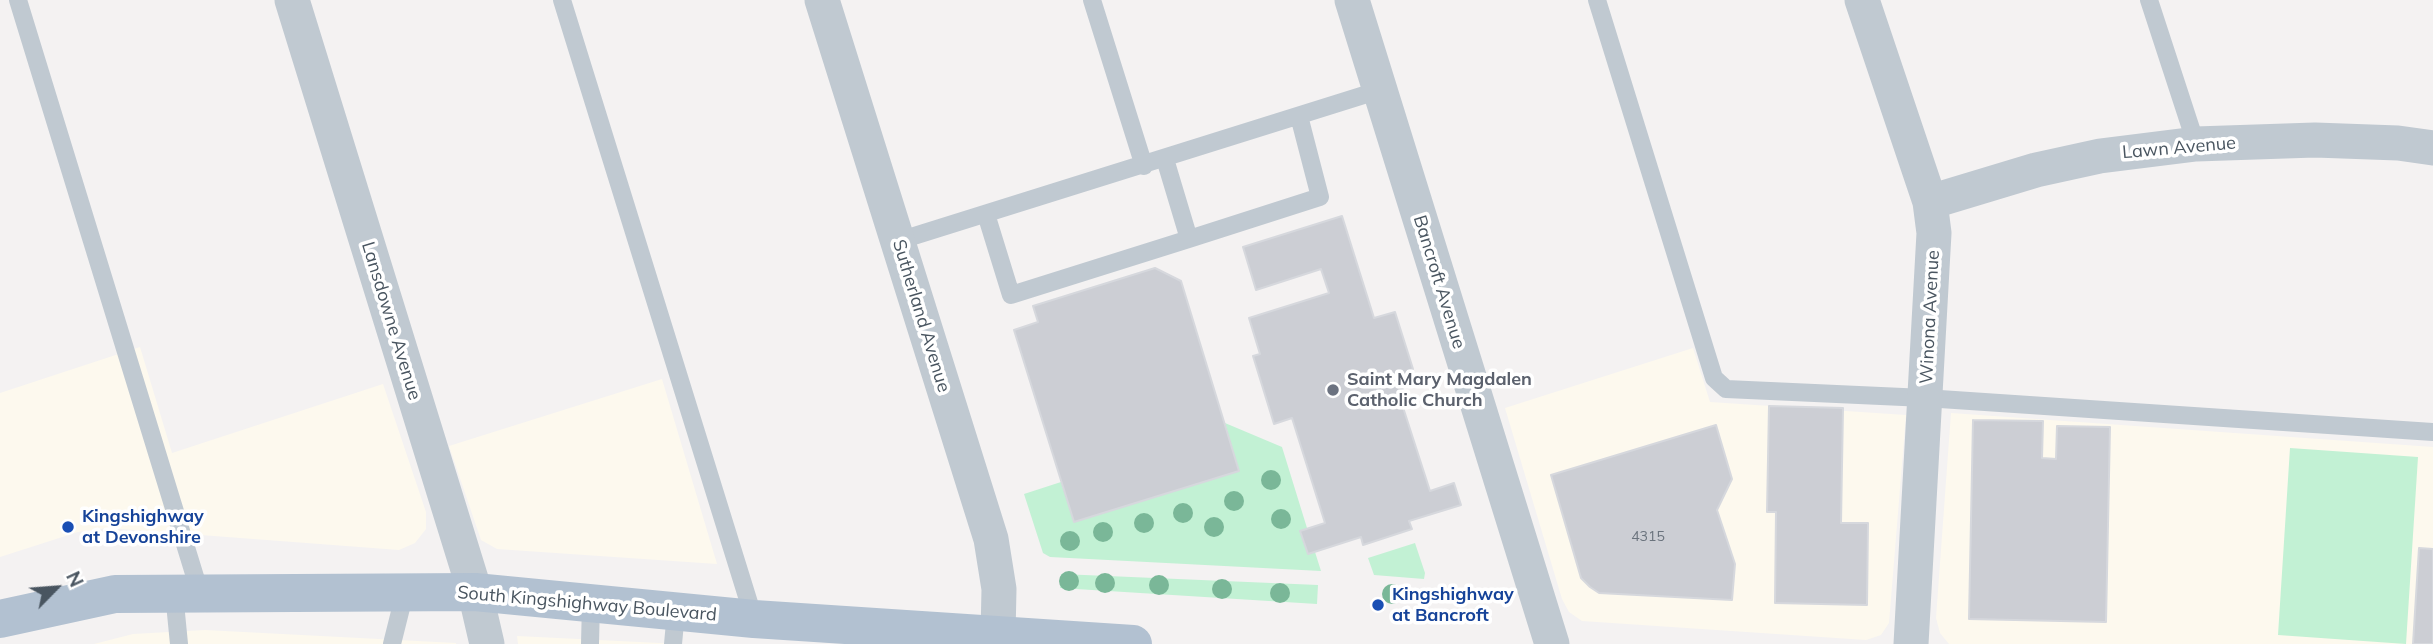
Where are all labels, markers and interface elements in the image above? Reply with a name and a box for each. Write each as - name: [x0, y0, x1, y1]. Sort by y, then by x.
- street label: Lawn Avenue: [2121, 132, 2237, 164]
- street label: Bancroft Avenue: [1408, 213, 1470, 351]
- street label: Sutherland Avenue: [887, 237, 955, 395]
- street label: Lansdowne Avenue: [357, 239, 425, 403]
- street label: Winona Avenue: [1916, 250, 1944, 384]
- place label: Saint Mary Magdalen Catholic Church: [1347, 369, 1532, 412]
- marker: Saint Mary Magdalen Catholic Church: [1325, 382, 1341, 398]
- place label: Kingshighway at Devonshire: [82, 506, 204, 548]
- marker: Kingshighway at Devonshire: [60, 519, 76, 535]
- house number: 4315: [1631, 529, 1665, 545]
- north arrow: [21, 553, 91, 623]
- text: N: [61, 568, 89, 591]
- street label: South Kingshighway Boulevard: [456, 582, 718, 626]
- place label: Kingshighway at Bancroft: [1392, 584, 1514, 626]
- marker: Kingshighway at Bancroft: [1370, 597, 1386, 613]

